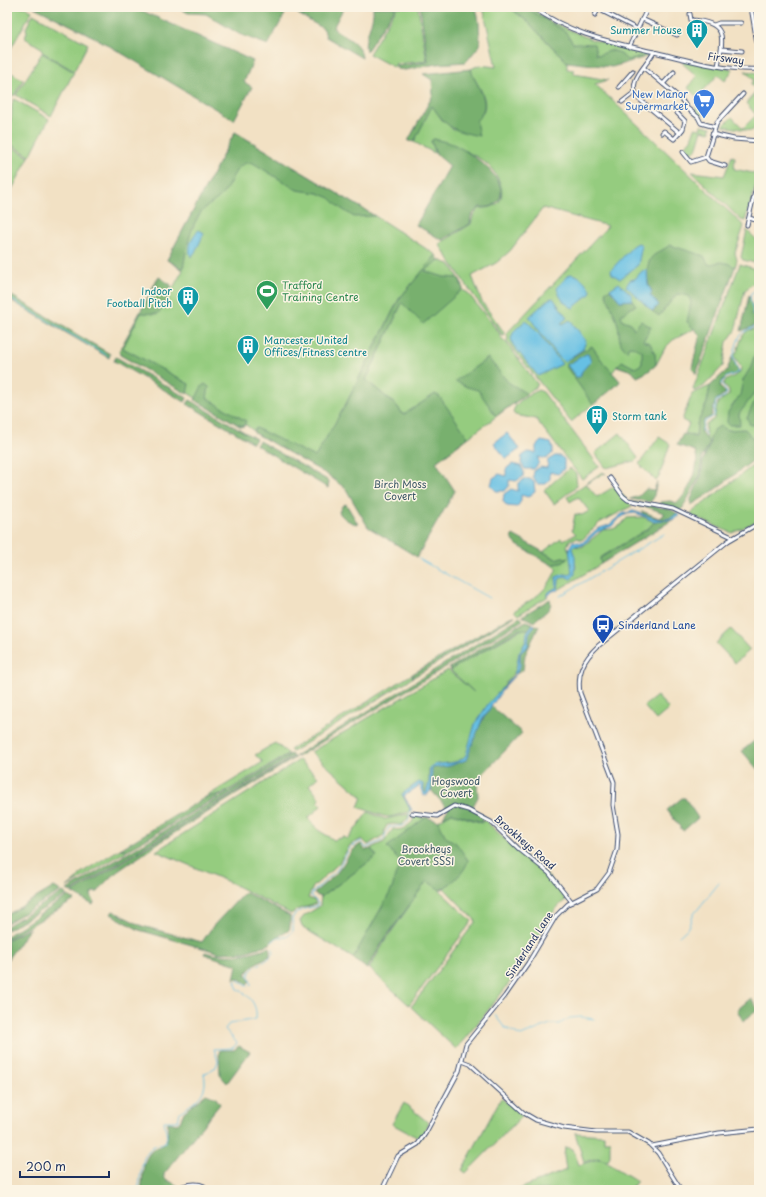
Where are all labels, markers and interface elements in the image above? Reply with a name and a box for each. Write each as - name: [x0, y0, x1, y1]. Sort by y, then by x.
- building icon: Summer House: [684, 17, 710, 50]
- place label: Summer House: [610, 22, 683, 37]
- street label: Firsway: [707, 48, 745, 68]
- place label: New Manor Supermarket: [625, 86, 688, 113]
- supermarket icon: New Manor Supermarket: [691, 87, 717, 120]
- place label: Trafford Training Centre: [282, 277, 359, 304]
- sports icon: Trafford Training Centre: [254, 278, 280, 311]
- place label: Indoor Football Pitch: [107, 283, 172, 310]
- building icon: Indoor Football Pitch: [175, 284, 201, 317]
- place label: Mancester United Offices/Fitness centre: [264, 332, 367, 359]
- building icon: Mancester United Offices/Fitness centre: [235, 333, 261, 366]
- building icon: Storm tank: [584, 403, 610, 436]
- place label: Storm tank: [612, 408, 667, 423]
- park label: Birch Moss Covert: [373, 476, 427, 503]
- bus stop icon: Sinderland Lane: [590, 612, 616, 645]
- place label: Sinderland Lane: [618, 617, 696, 632]
- park label: Hogswood Covert: [432, 773, 480, 800]
- street label: Brookheys Road: [491, 811, 560, 873]
- park label: Brookheys Covert SSSI: [398, 841, 454, 868]
- street label: Sinderland Lane: [501, 908, 556, 982]
- scale bar: [20, 1153, 109, 1179]
- text: 200 m: [26, 1157, 66, 1175]

